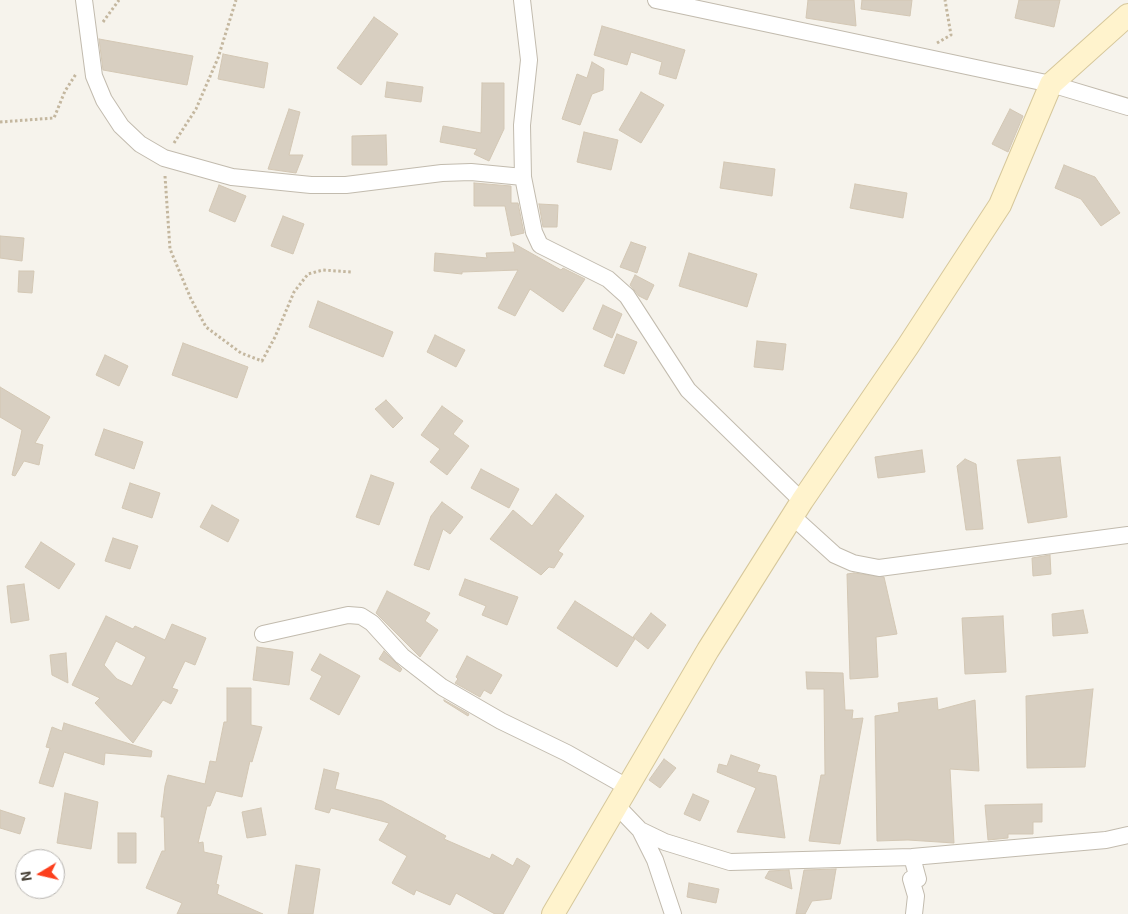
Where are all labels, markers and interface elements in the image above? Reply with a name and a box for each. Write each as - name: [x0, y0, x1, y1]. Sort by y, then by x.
- north arrow: [15, 849, 65, 899]
- text: N: [16, 870, 35, 883]

